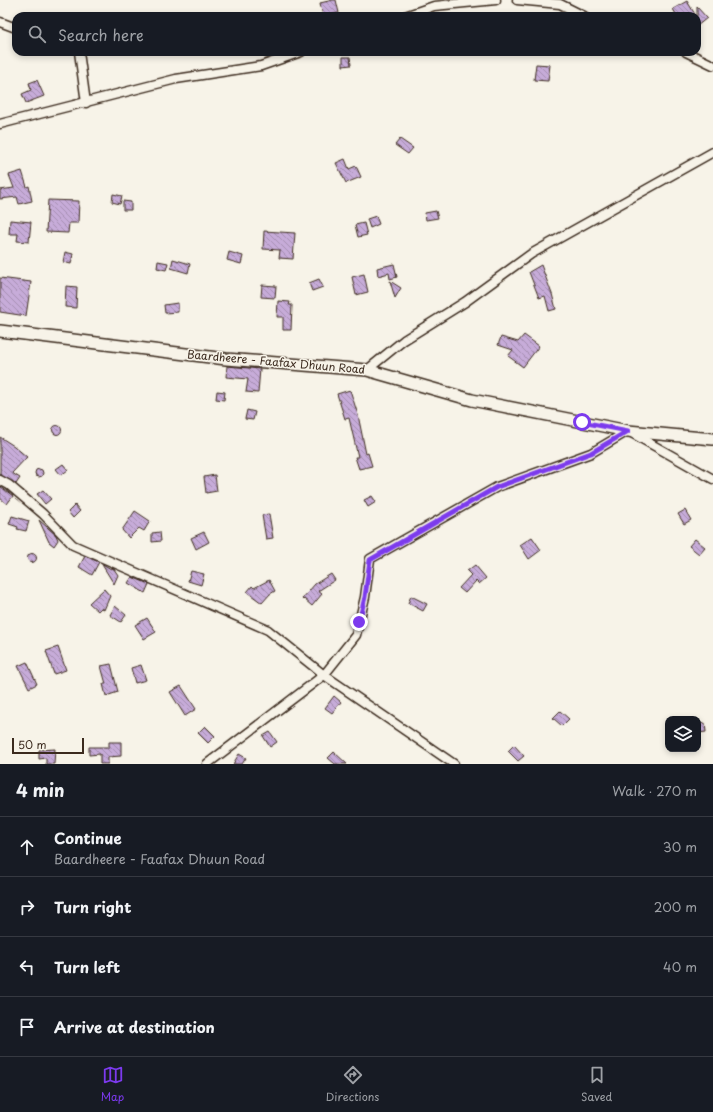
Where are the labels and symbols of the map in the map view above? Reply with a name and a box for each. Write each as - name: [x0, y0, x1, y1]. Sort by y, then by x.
- street label: Baardheere - Faafax Dhuun Road: [186, 345, 366, 378]
- route start: [573, 413, 591, 431]
- route end: [350, 613, 368, 631]
- scale bar: [12, 736, 84, 755]

